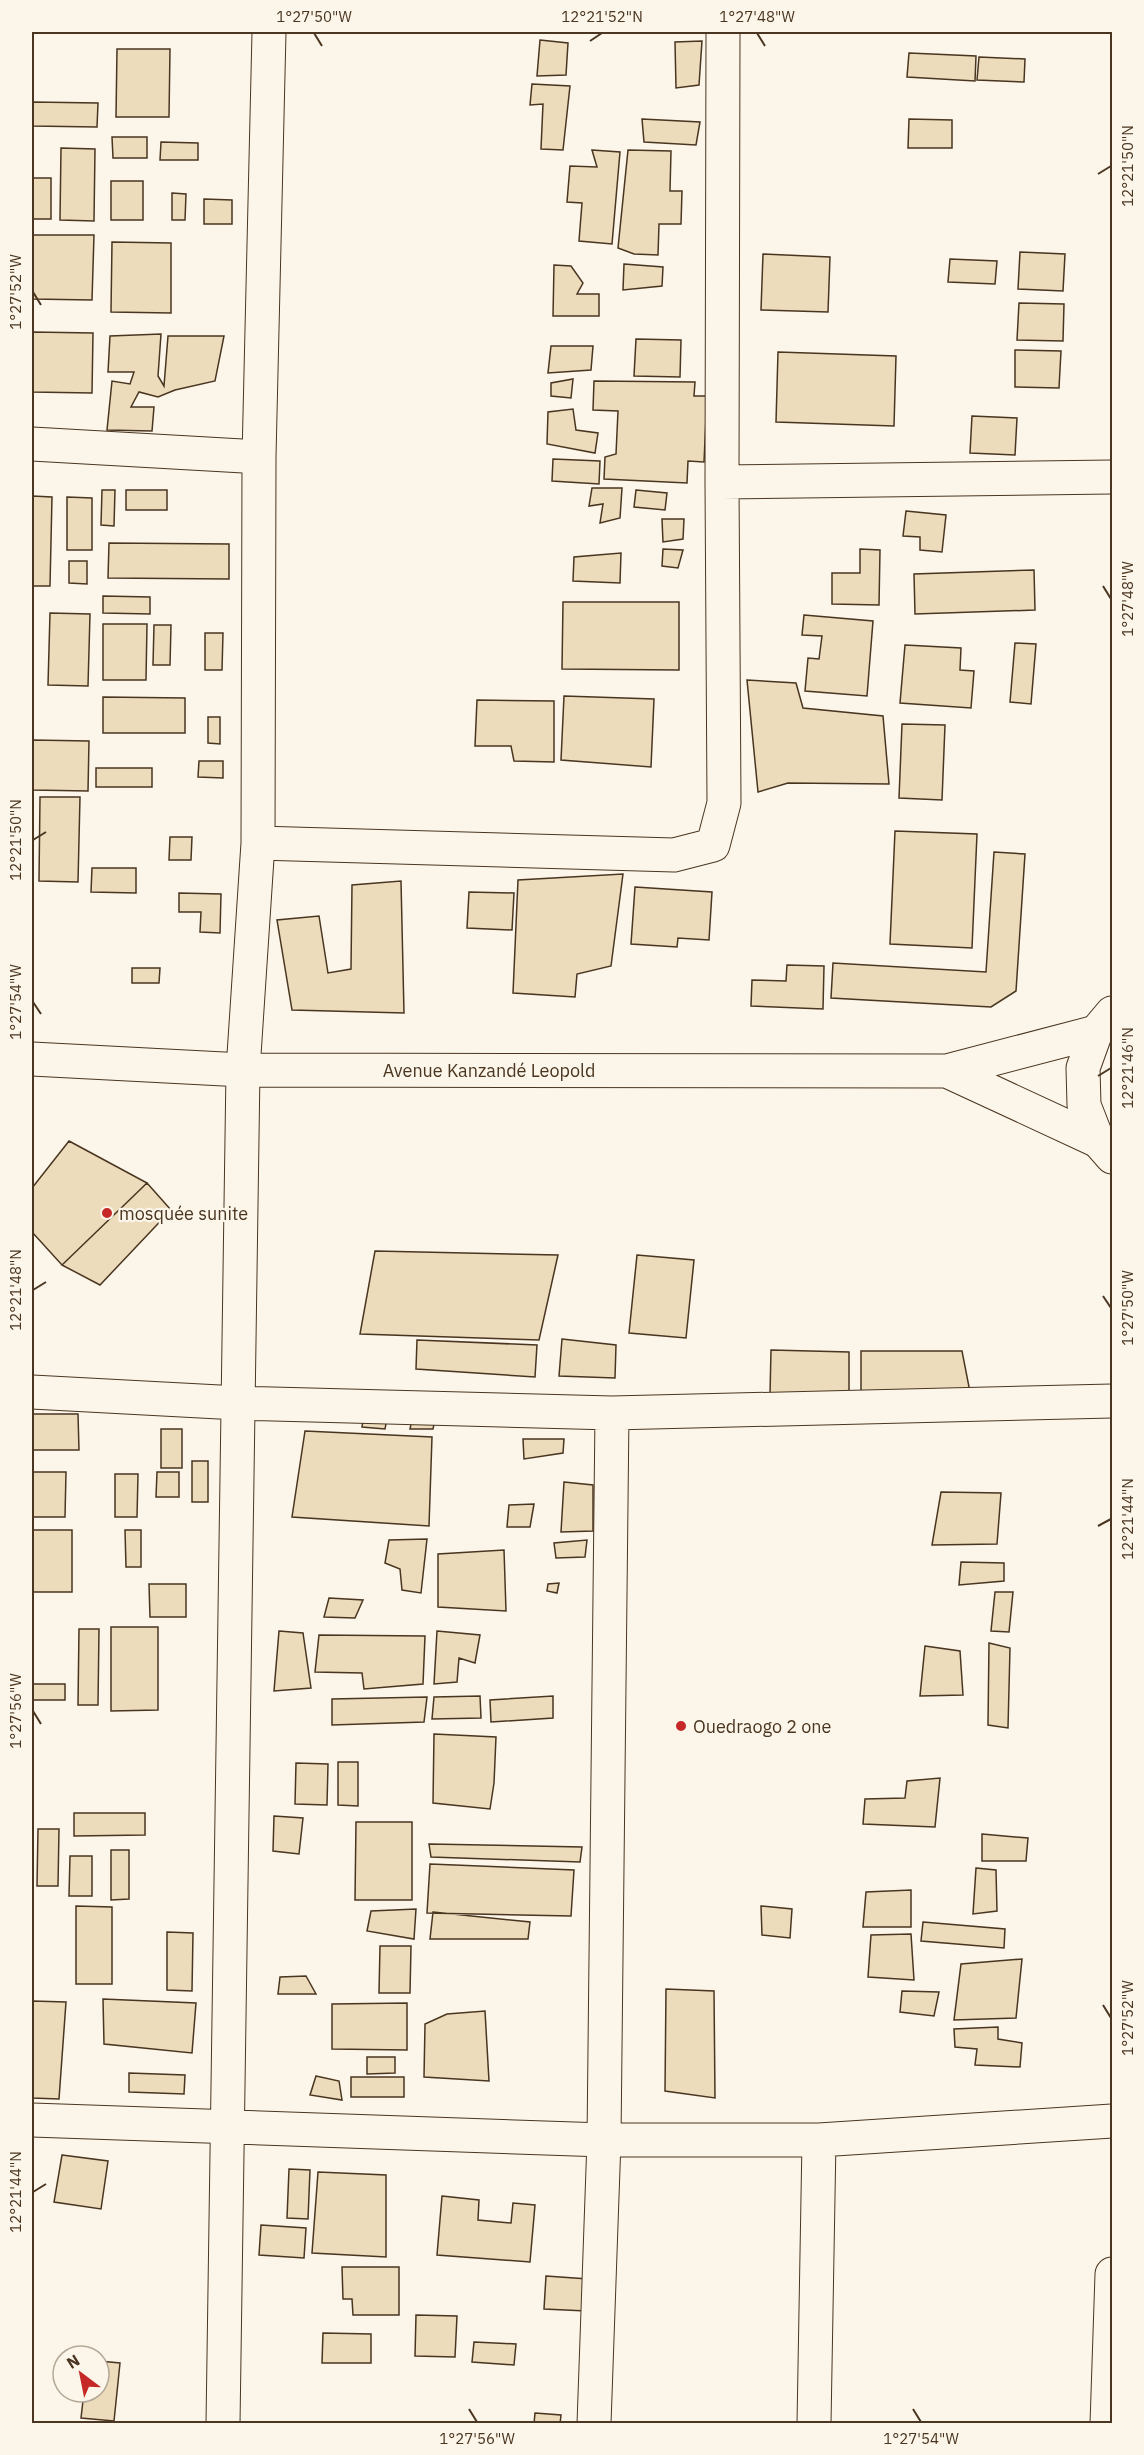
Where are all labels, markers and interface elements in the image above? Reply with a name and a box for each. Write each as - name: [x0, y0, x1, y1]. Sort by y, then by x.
- text: 1°27'50"W: [276, 7, 352, 26]
- text: 12°21'52"N: [561, 7, 643, 26]
- text: 1°27'48"W: [719, 7, 795, 26]
- text: 12°21'50"N: [1118, 125, 1137, 207]
- text: 1°27'52"W: [6, 254, 25, 330]
- text: 1°27'48"W: [1118, 561, 1137, 637]
- text: 12°21'50"N: [6, 799, 25, 881]
- text: 1°27'54"W: [6, 964, 25, 1040]
- text: 12°21'46"N: [1118, 1027, 1137, 1109]
- street label: Avenue Kanzandé Leopold: [383, 1059, 595, 1082]
- place label: mosquée sunite: [119, 1202, 248, 1225]
- marker: mosquée sunite: [100, 1206, 114, 1220]
- text: 12°21'48"N: [6, 1249, 25, 1331]
- text: 1°27'50"W: [1118, 1270, 1137, 1346]
- text: 12°21'44"N: [1118, 1478, 1137, 1560]
- text: 1°27'56"W: [6, 1673, 25, 1749]
- place label: Ouedraogo 2 one: [693, 1715, 832, 1738]
- marker: Ouedraogo 2 one: [674, 1719, 688, 1733]
- text: 1°27'52"W: [1118, 1980, 1137, 2056]
- text: 12°21'44"N: [6, 2151, 25, 2233]
- north arrow: [51, 2344, 111, 2404]
- text: N: [63, 2350, 83, 2373]
- text: 1°27'56"W: [439, 2429, 515, 2448]
- text: 1°27'54"W: [883, 2429, 959, 2448]

